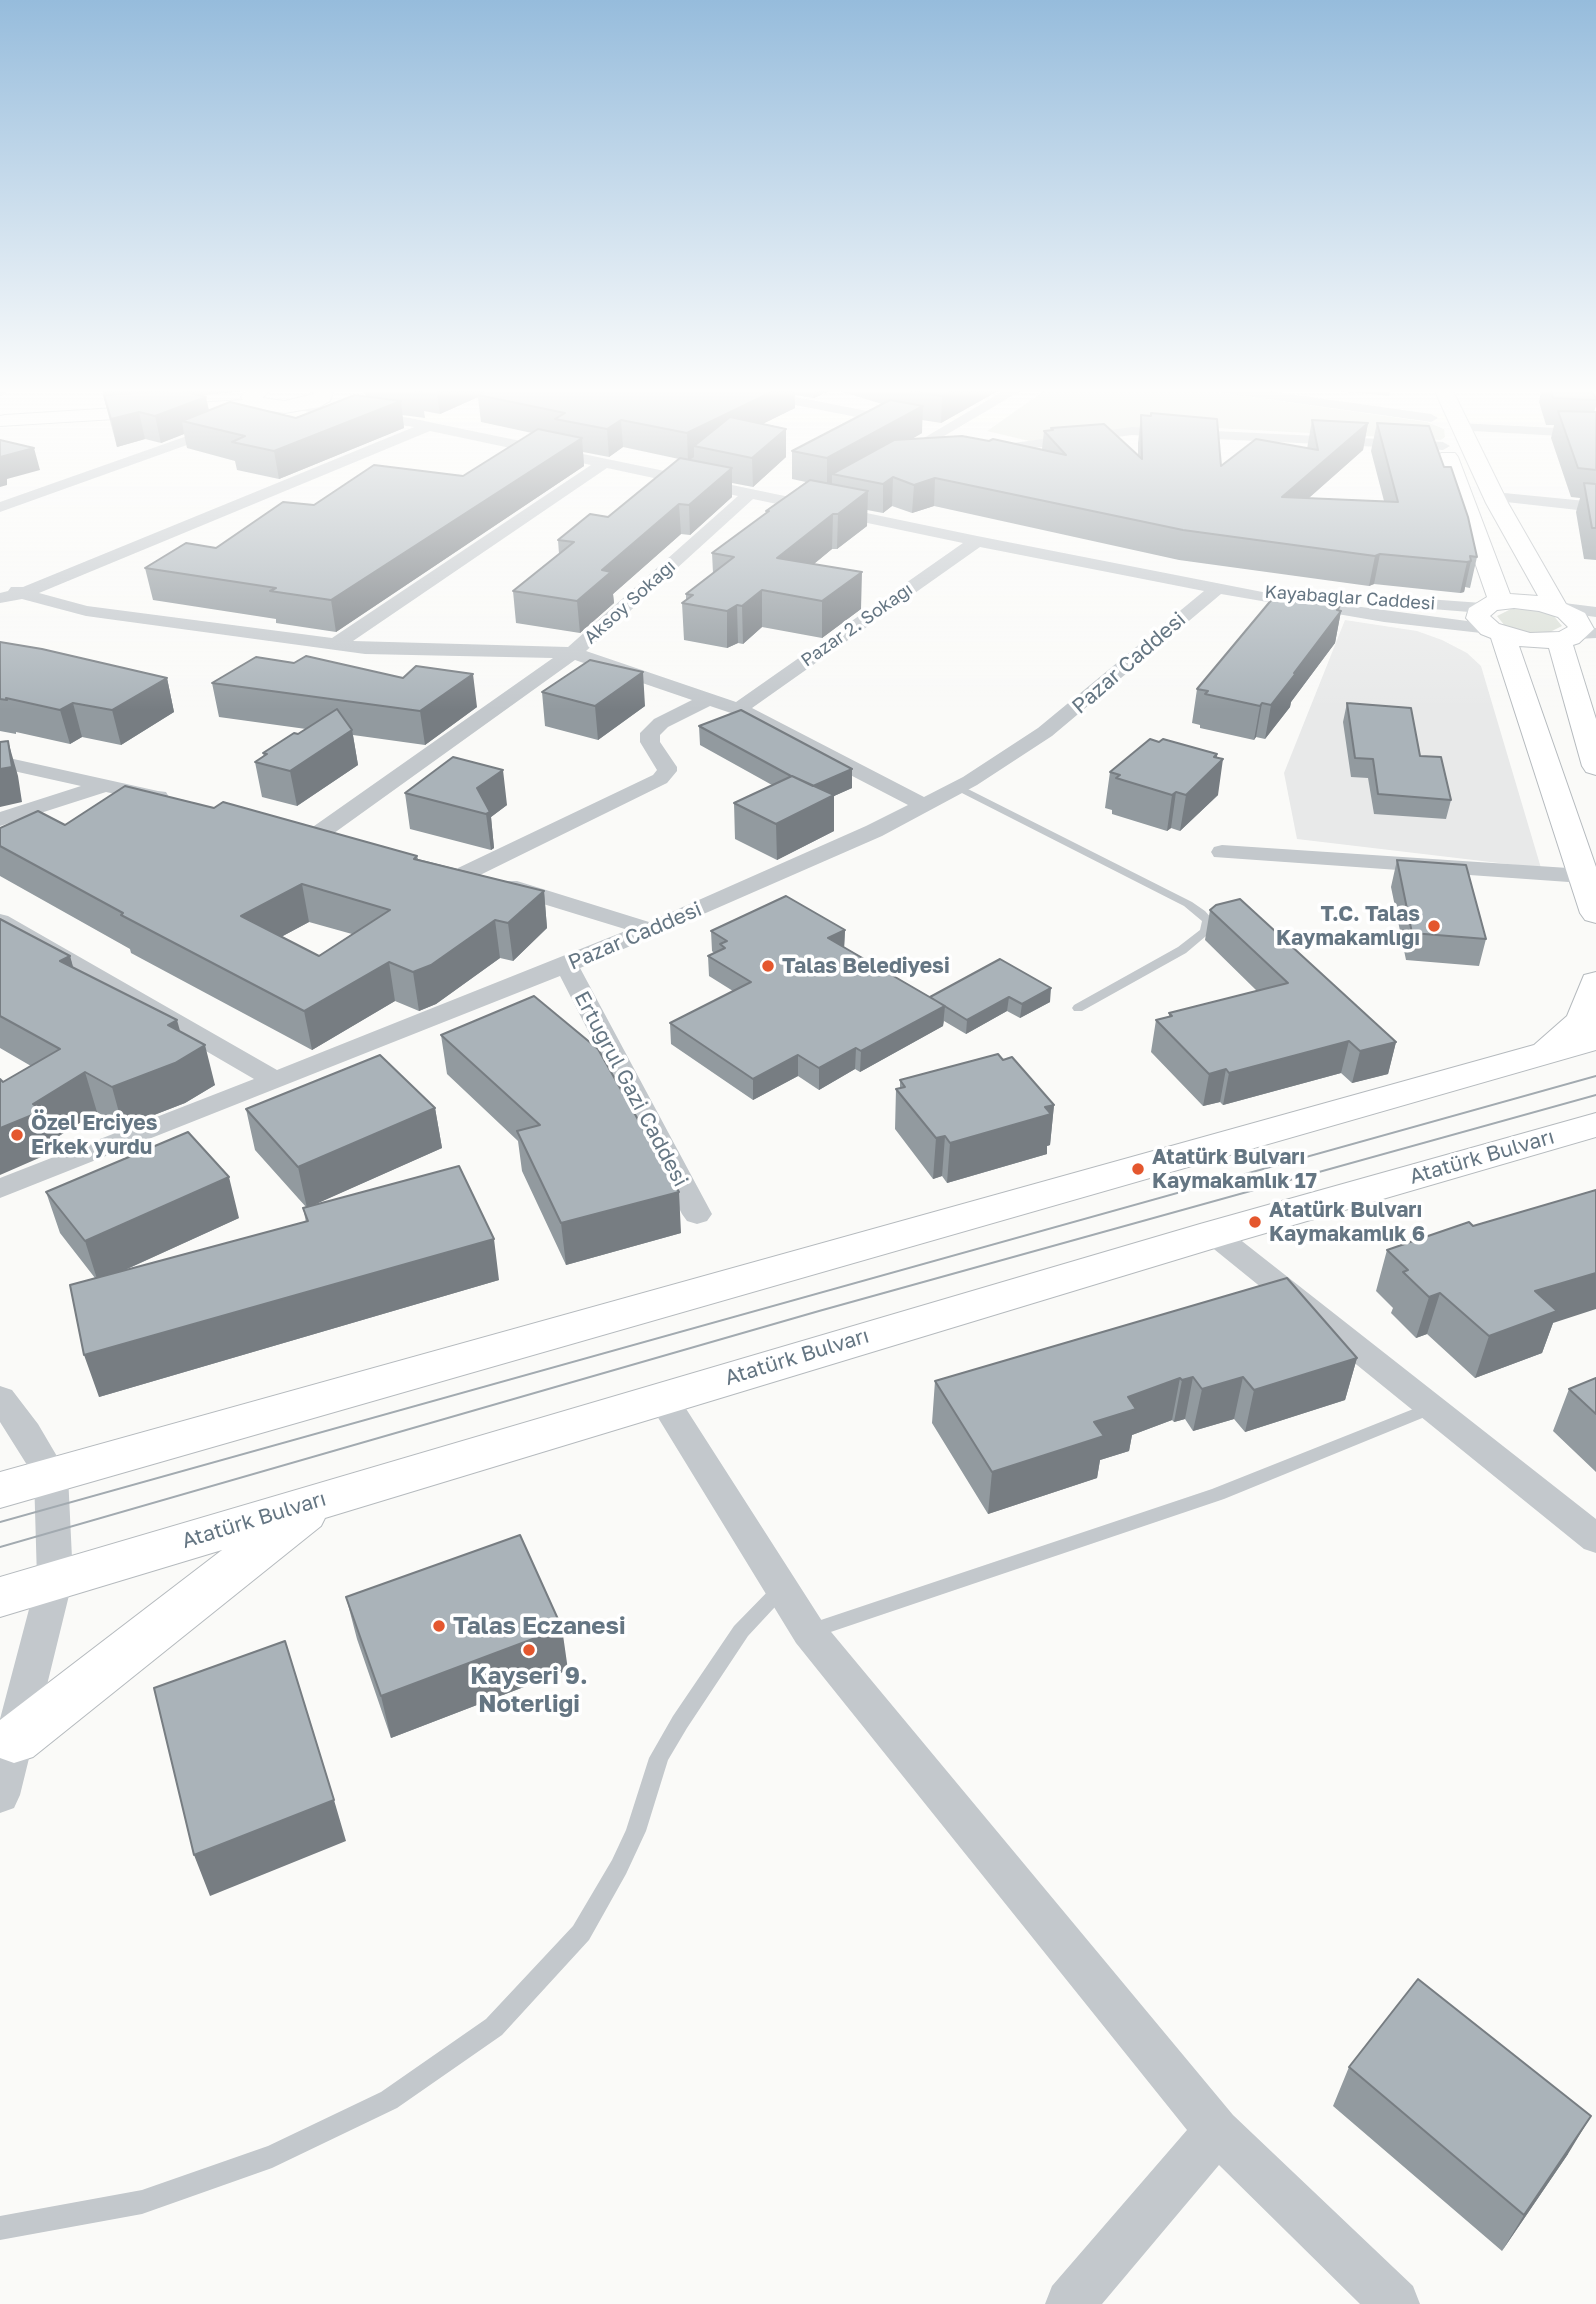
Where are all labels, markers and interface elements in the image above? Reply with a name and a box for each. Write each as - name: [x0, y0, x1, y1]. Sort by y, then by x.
- street label: Aksoy Sokağı: [580, 555, 680, 649]
- street label: Pazar 2. Sokağı: [797, 578, 917, 672]
- street label: Kayabağlar Caddesi: [1264, 581, 1436, 615]
- street label: Pazar Caddesi: [1067, 607, 1191, 719]
- street label: Pazar Caddesi: [565, 897, 705, 975]
- place label: T.C. Talas Kaymakamlığı: [1276, 901, 1420, 951]
- marker: T.C. Talas Kaymakamlığı: [1426, 918, 1442, 934]
- place label: Talas Belediyesi: [782, 953, 950, 979]
- marker: Talas Belediyesi: [760, 958, 776, 974]
- street label: Ertuğrul Gazi Caddesi: [569, 987, 693, 1191]
- place label: Özel Erciyes Erkek yurdu: [31, 1110, 157, 1160]
- street label: Atatürk Bulvarı: [1407, 1124, 1557, 1190]
- marker: Özel Erciyes Erkek yurdu: [9, 1127, 25, 1143]
- place label: Atatürk Bulvarı Kaymakamlık 17: [1152, 1144, 1317, 1194]
- marker: Atatürk Bulvarı Kaymakamlık 17: [1130, 1161, 1146, 1177]
- place label: Atatürk Bulvarı Kaymakamlık 6: [1269, 1197, 1425, 1247]
- marker: Atatürk Bulvarı Kaymakamlık 6: [1247, 1214, 1263, 1230]
- street label: Atatürk Bulvarı: [722, 1323, 872, 1391]
- street label: Atatürk Bulvarı: [179, 1486, 329, 1554]
- place label: Talas Eczanesi: [453, 1612, 626, 1640]
- marker: Talas Eczanesi: [431, 1618, 447, 1634]
- marker: Kayseri 9. Noterliği: [521, 1642, 537, 1658]
- place label: Kayseri 9. Noterliği: [470, 1662, 588, 1718]

